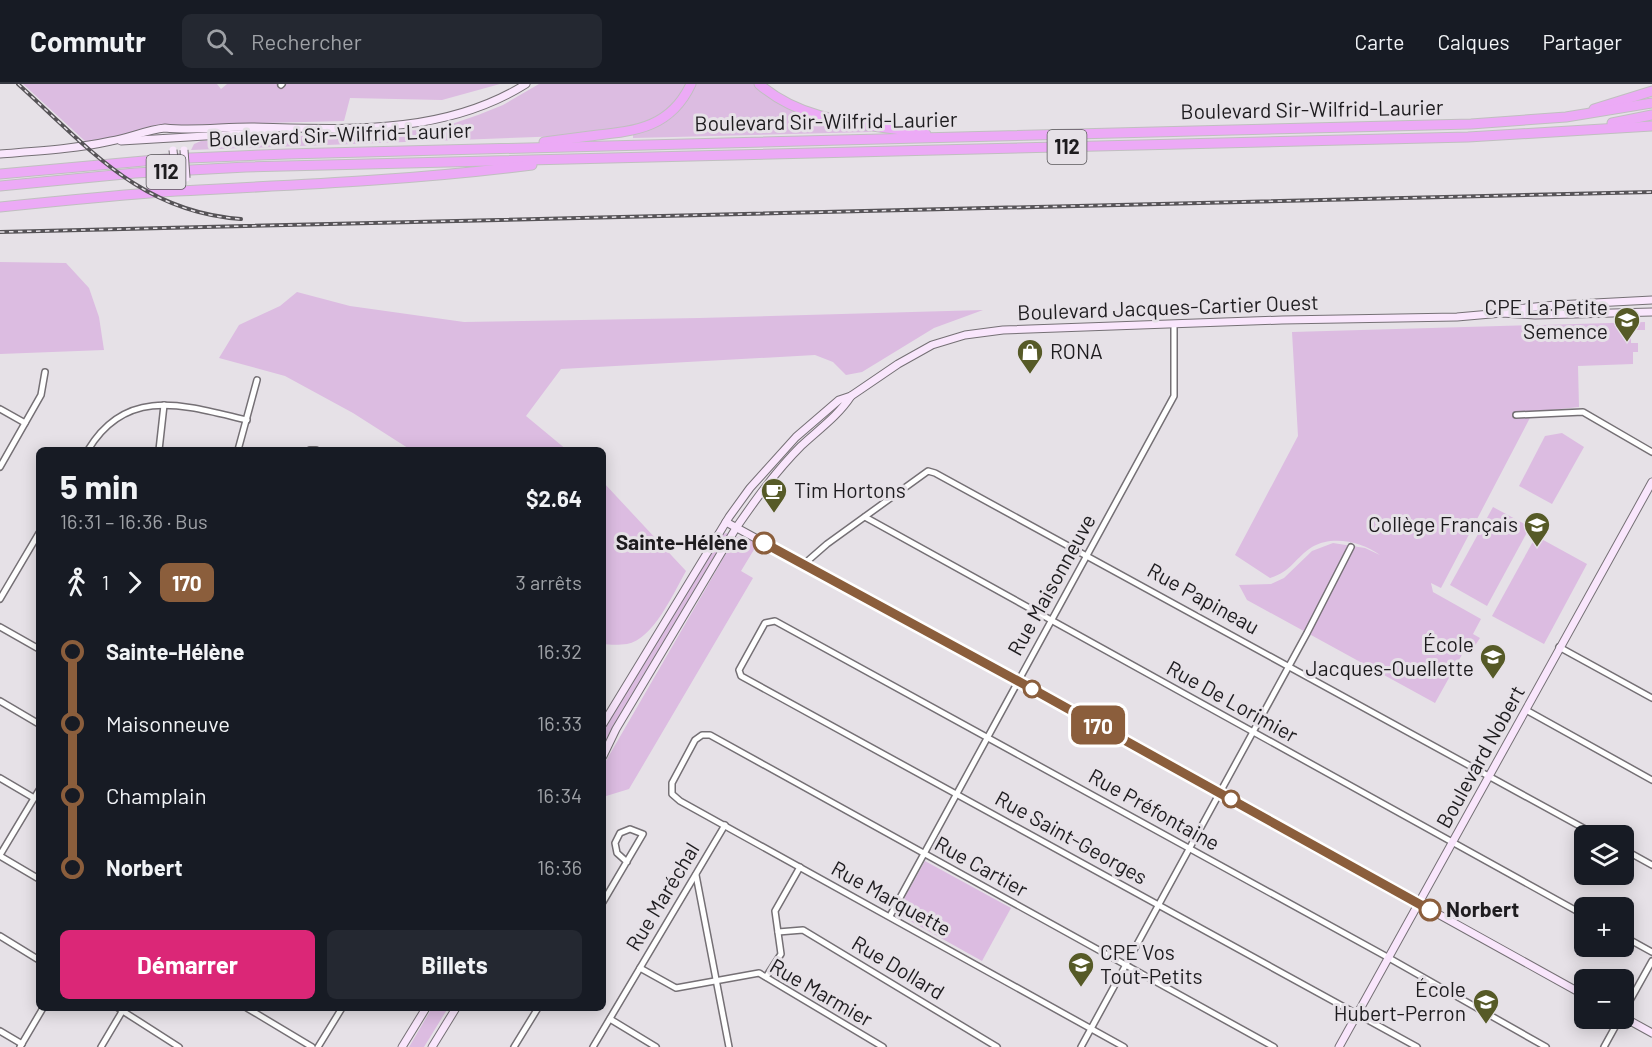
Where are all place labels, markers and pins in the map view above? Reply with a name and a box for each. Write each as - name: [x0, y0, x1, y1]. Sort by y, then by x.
- place label: CPE La Petite Semence: [1484, 294, 1608, 343]
- school or university icon: CPE La Petite Semence: [1612, 305, 1642, 343]
- shop icon: RONA: [1015, 337, 1045, 375]
- place label: RONA: [1050, 338, 1103, 363]
- cafe icon: Tim Hortons: [759, 476, 789, 514]
- place label: Tim Hortons: [794, 477, 906, 502]
- school or university icon: Collège Français: [1522, 510, 1552, 548]
- place label: Collège Français: [1368, 511, 1518, 536]
- place label: Sainte-Hélène: [616, 529, 748, 554]
- marker: Sainte-Hélène: [753, 532, 775, 554]
- place label: École Jacques-Ouellette: [1306, 631, 1474, 680]
- school or university icon: École Jacques-Ouellette: [1478, 642, 1508, 680]
- unlabelled marker: [1023, 680, 1041, 698]
- unlabelled marker: [1222, 790, 1240, 808]
- place label: Norbert: [1446, 896, 1519, 921]
- marker: Norbert: [1419, 899, 1441, 921]
- place label: CPE Vos Tout-Petits: [1100, 939, 1203, 988]
- school or university icon: CPE Vos Tout-Petits: [1066, 950, 1096, 988]
- place label: École Hubert-Perron: [1334, 976, 1466, 1025]
- school or university icon: École Hubert-Perron: [1471, 987, 1501, 1025]

